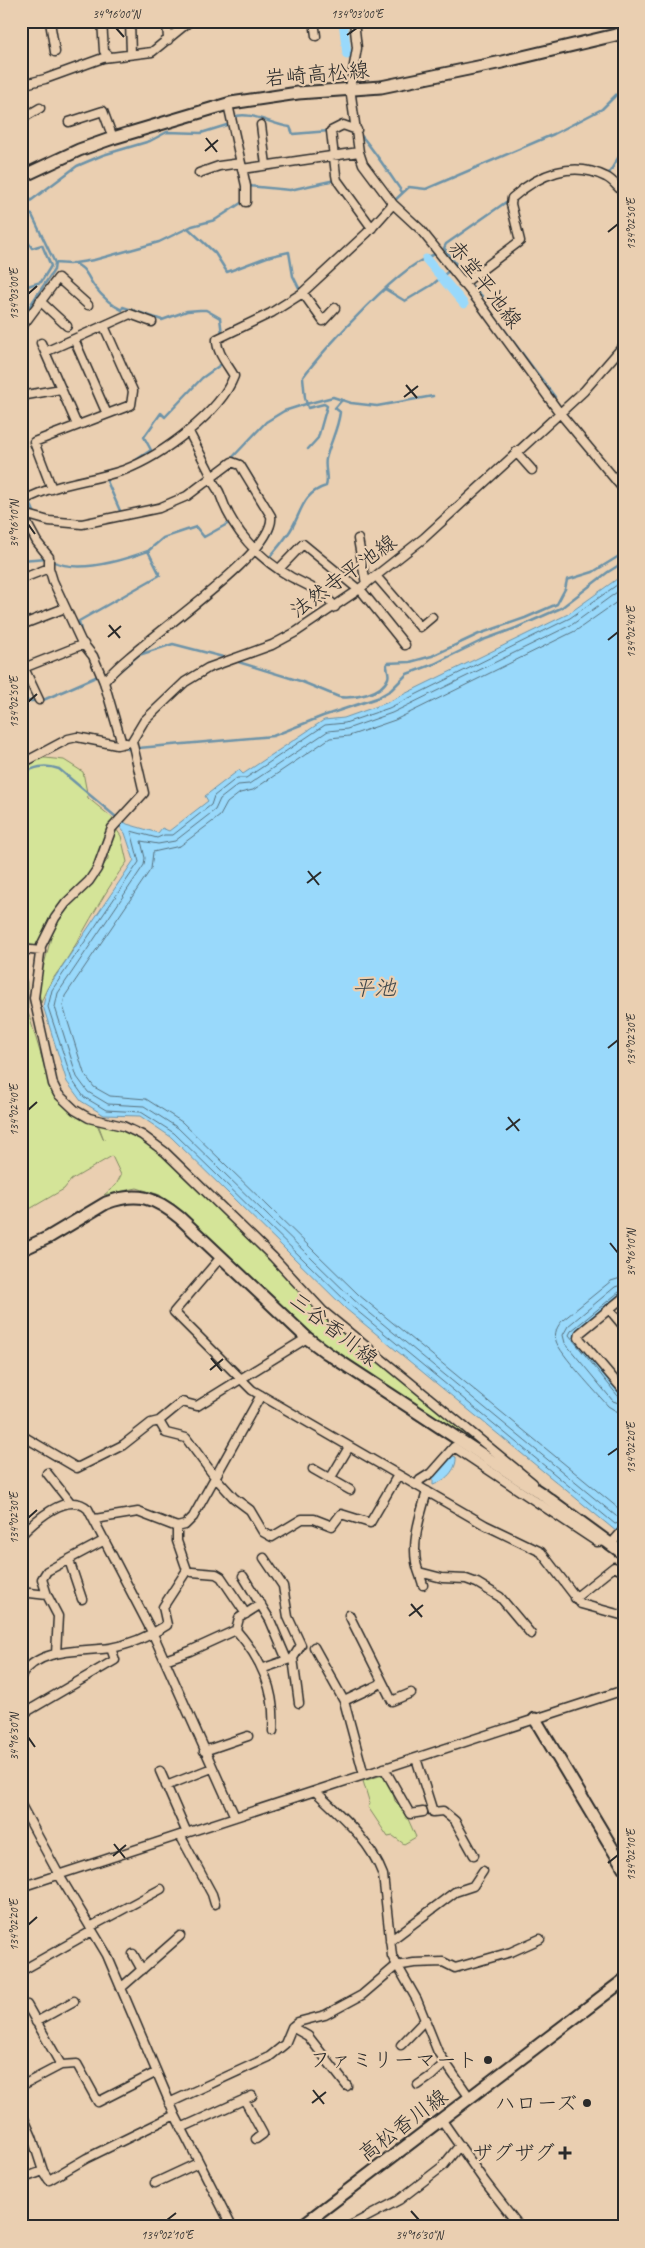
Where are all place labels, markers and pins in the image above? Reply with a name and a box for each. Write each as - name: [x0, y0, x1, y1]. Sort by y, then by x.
- place label: ファミリーマート: [310, 2047, 478, 2073]
- marker: ファミリーマート: [482, 2054, 494, 2066]
- place label: ハローズ: [495, 2090, 577, 2116]
- marker: ハローズ: [581, 2097, 593, 2109]
- place label: ザグザグ: [472, 2140, 555, 2166]
- marker: ザグザグ: [559, 2147, 571, 2159]

